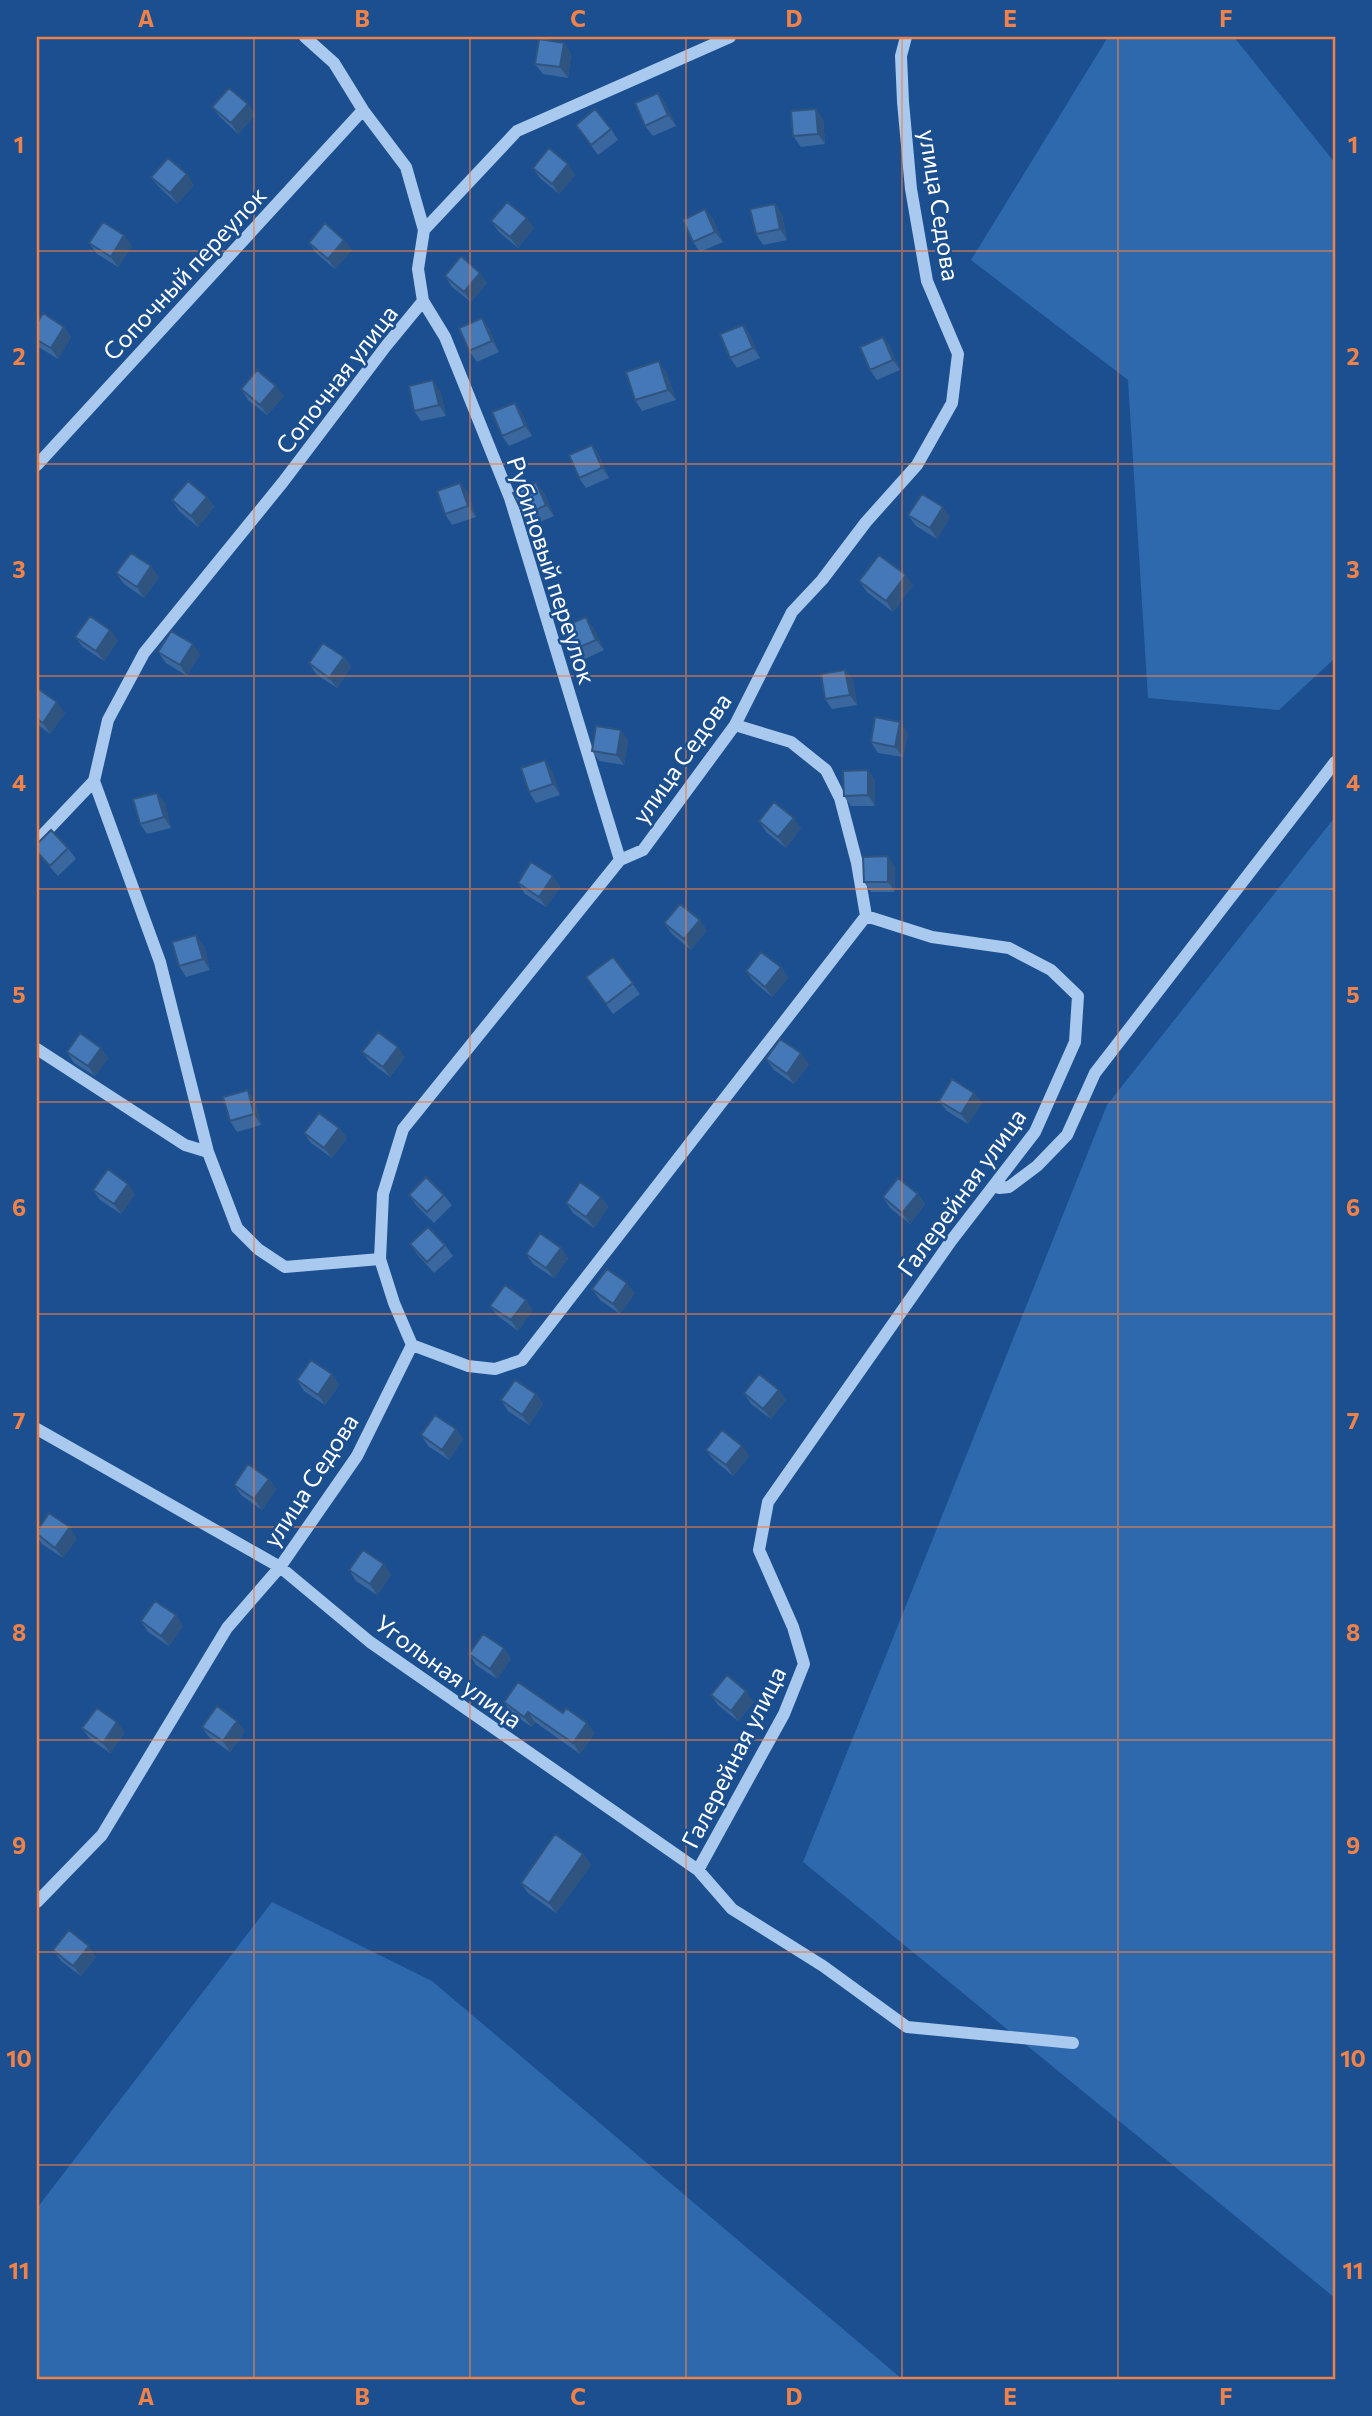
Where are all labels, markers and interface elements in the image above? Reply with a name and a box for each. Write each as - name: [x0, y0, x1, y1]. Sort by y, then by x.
- text: A: [138, 4, 155, 32]
- text: B: [354, 4, 370, 32]
- text: C: [570, 4, 586, 32]
- text: D: [786, 4, 803, 32]
- text: E: [1003, 4, 1017, 32]
- text: F: [1219, 4, 1233, 32]
- street label: улица Седова: [914, 127, 966, 283]
- text: 1: [14, 130, 24, 158]
- text: 1: [1348, 130, 1358, 158]
- street label: Сопочный переулок: [96, 180, 272, 366]
- street label: Сопочная улица: [269, 299, 403, 459]
- text: 2: [12, 342, 26, 370]
- text: 2: [1346, 342, 1360, 370]
- street label: Рубиновый переулок: [501, 452, 603, 688]
- text: 3: [12, 555, 26, 583]
- text: 3: [1346, 555, 1360, 583]
- street label: улица Седова: [625, 687, 737, 829]
- text: 4: [12, 768, 26, 796]
- text: 4: [1346, 768, 1360, 796]
- text: 5: [12, 980, 26, 1008]
- text: 5: [1346, 980, 1360, 1008]
- street label: Галерейная улица: [891, 1103, 1031, 1281]
- text: 6: [12, 1193, 26, 1221]
- text: 6: [1346, 1193, 1360, 1221]
- text: 7: [13, 1406, 25, 1434]
- text: 7: [1347, 1406, 1359, 1434]
- street label: улица Седова: [256, 1408, 364, 1552]
- street label: Угольная улица: [370, 1608, 528, 1734]
- text: 8: [12, 1618, 26, 1646]
- text: 8: [1346, 1618, 1360, 1646]
- street label: Галерейная улица: [675, 1661, 791, 1853]
- text: 9: [12, 1831, 26, 1859]
- text: 9: [1346, 1831, 1360, 1859]
- text: 10: [6, 2044, 32, 2072]
- text: 10: [1340, 2044, 1366, 2072]
- text: 11: [9, 2256, 29, 2284]
- text: 11: [1343, 2256, 1363, 2284]
- text: A: [138, 2382, 155, 2410]
- text: B: [354, 2382, 370, 2410]
- text: C: [570, 2382, 586, 2410]
- text: D: [786, 2382, 803, 2410]
- text: E: [1003, 2382, 1017, 2410]
- text: F: [1219, 2382, 1233, 2410]

